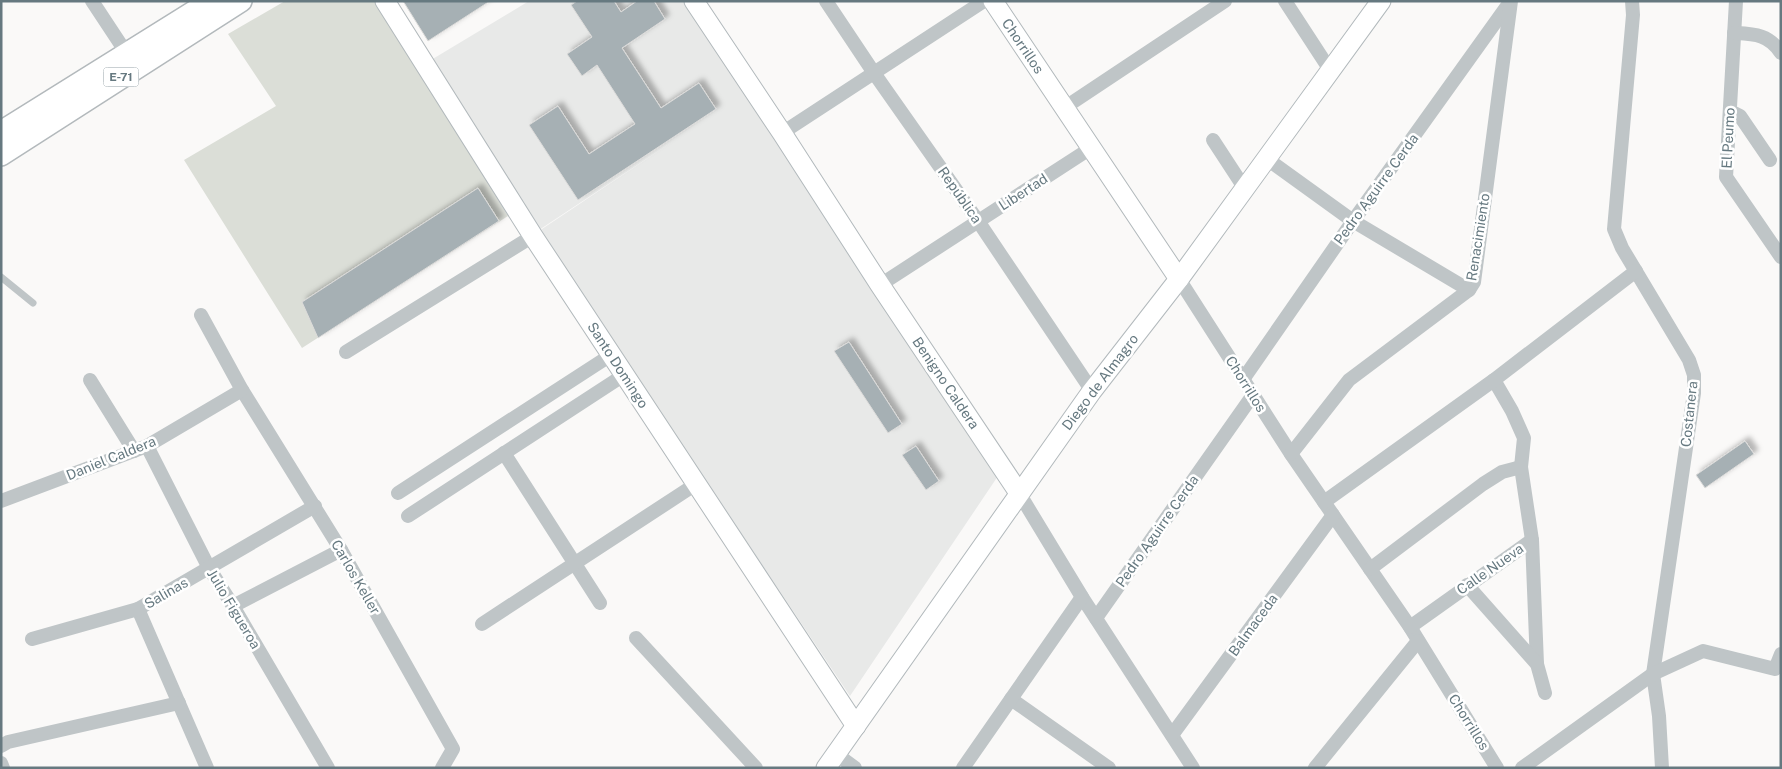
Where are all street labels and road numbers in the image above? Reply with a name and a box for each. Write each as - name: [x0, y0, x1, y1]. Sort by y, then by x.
- street label: Chorrillos: [999, 15, 1047, 77]
- road number: E-71: [104, 68, 138, 86]
- street label: El Peumo: [1718, 107, 1738, 169]
- street label: Pedro Aguirre Cerda: [1330, 131, 1422, 247]
- street label: República: [935, 164, 985, 226]
- street label: Libertad: [996, 170, 1050, 214]
- street label: Renacimiento: [1463, 192, 1493, 282]
- street label: Santo Domingo: [584, 319, 652, 411]
- street label: Diego de Almagro: [1059, 331, 1141, 433]
- street label: Benigno Caldera: [909, 334, 983, 432]
- street label: Chorrillos: [1223, 353, 1269, 415]
- street label: Costanera: [1678, 380, 1700, 448]
- street label: Daniel Caldera: [64, 433, 158, 483]
- street label: Pedro Aguirre Cerda: [1112, 472, 1202, 590]
- street label: Carlos Keller: [328, 537, 384, 617]
- street label: Calle Nueva: [1454, 540, 1526, 598]
- street label: Julio Figueroa: [204, 566, 264, 652]
- street label: Salinas: [141, 574, 191, 612]
- street label: Balmaceda: [1225, 591, 1281, 659]
- street label: Chorrillos: [1446, 691, 1492, 753]

